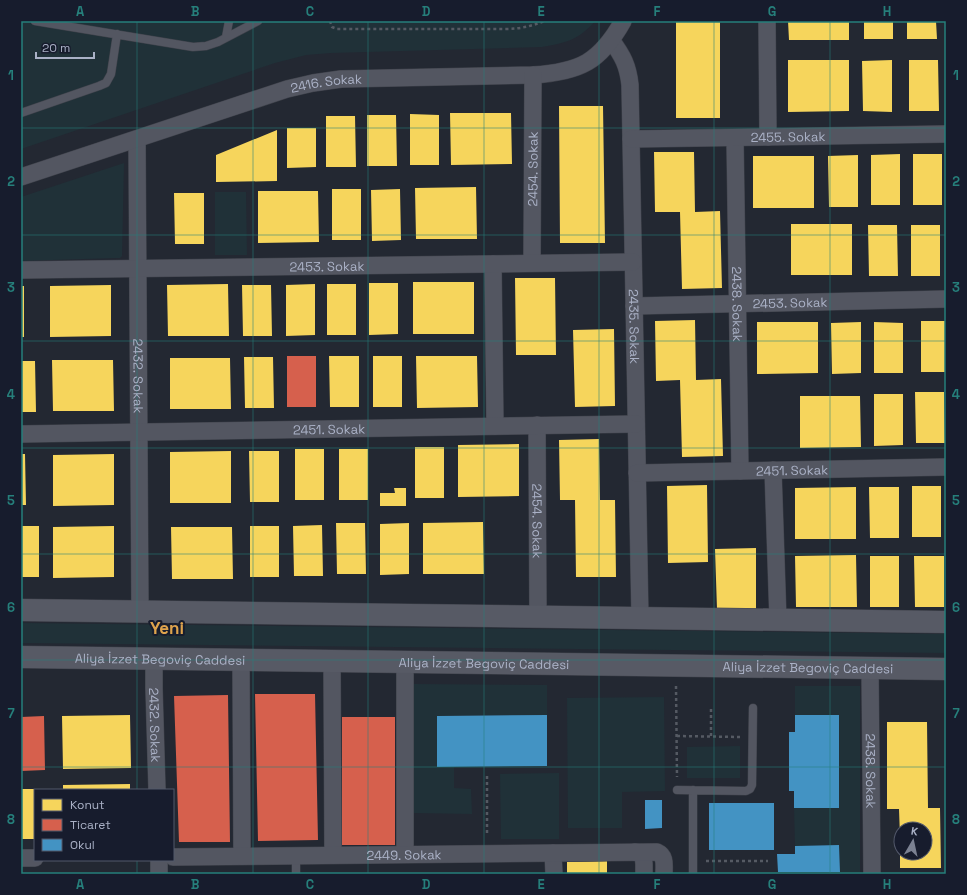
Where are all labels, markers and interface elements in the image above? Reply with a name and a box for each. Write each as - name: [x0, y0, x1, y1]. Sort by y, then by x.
- text: A: [76, 3, 85, 20]
- text: B: [191, 3, 200, 20]
- text: C: [306, 3, 314, 20]
- text: D: [422, 3, 431, 20]
- text: E: [537, 3, 545, 20]
- text: F: [654, 3, 661, 20]
- text: G: [768, 3, 776, 20]
- text: H: [883, 3, 891, 20]
- scale bar: [36, 34, 94, 60]
- text: 20 m: [42, 40, 70, 56]
- text: 1: [8, 67, 14, 84]
- text: 1: [953, 67, 959, 84]
- street label: 2416. Sokak: [289, 71, 362, 97]
- street label: 2455. Sokak: [750, 128, 826, 146]
- street label: 2454. Sokak: [524, 131, 542, 207]
- text: 2: [7, 173, 15, 190]
- text: 2: [952, 173, 960, 190]
- street label: 2453. Sokak: [289, 258, 365, 276]
- street label: 2438. Sokak: [728, 266, 746, 342]
- text: 3: [7, 279, 15, 296]
- text: 3: [952, 279, 960, 296]
- street label: 2435. Sokak: [625, 289, 643, 364]
- street label: 2453. Sokak: [752, 294, 828, 312]
- street label: 2432. Sokak: [129, 338, 147, 413]
- text: 4: [7, 386, 15, 403]
- text: 4: [952, 386, 960, 403]
- street label: 2451. Sokak: [293, 420, 365, 439]
- street label: 2451. Sokak: [756, 461, 828, 480]
- street label: 2454. Sokak: [528, 483, 546, 559]
- text: 5: [7, 492, 15, 509]
- text: 5: [952, 492, 960, 509]
- text: 6: [7, 599, 15, 616]
- text: 6: [952, 599, 960, 616]
- district label: Yeni: [150, 617, 184, 639]
- street label: Aliya İzzet Begoviç Caddesi: [75, 650, 245, 669]
- street label: Aliya İzzet Begoviç Caddesi: [399, 654, 569, 673]
- street label: Aliya İzzet Begoviç Caddesi: [723, 658, 893, 677]
- street label: 2432. Sokak: [145, 687, 164, 763]
- text: 7: [7, 705, 15, 722]
- text: 7: [952, 705, 960, 722]
- street label: 2438. Sokak: [862, 733, 879, 809]
- legend: [34, 789, 174, 861]
- text: Konut: [70, 797, 105, 813]
- text: 8: [7, 811, 15, 828]
- text: 8: [952, 811, 960, 828]
- text: Ticaret: [70, 817, 111, 833]
- north arrow: [893, 821, 933, 861]
- text: K: [910, 824, 919, 839]
- text: Okul: [70, 837, 95, 853]
- street label: 2449. Sokak: [366, 846, 442, 864]
- text: A: [76, 876, 85, 893]
- text: B: [191, 876, 200, 893]
- text: C: [306, 876, 314, 893]
- text: D: [422, 876, 431, 893]
- text: E: [537, 876, 545, 893]
- text: F: [654, 876, 661, 893]
- text: G: [768, 876, 776, 893]
- text: H: [883, 876, 891, 893]

